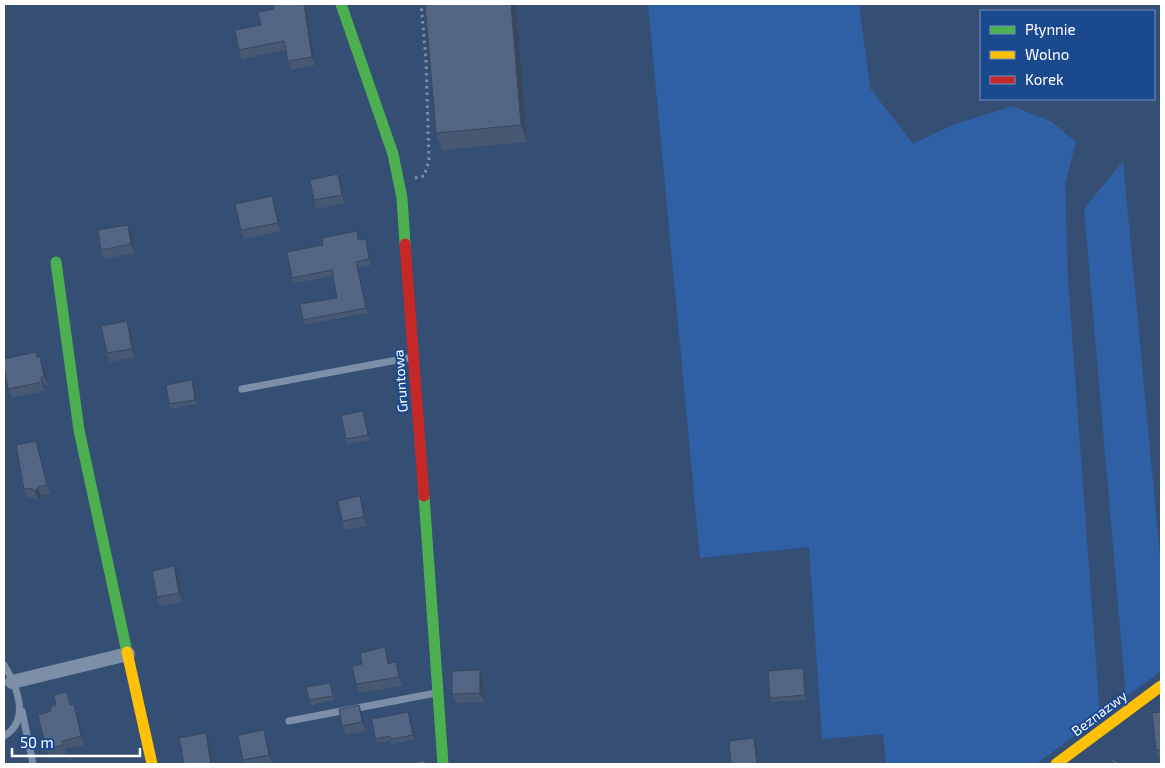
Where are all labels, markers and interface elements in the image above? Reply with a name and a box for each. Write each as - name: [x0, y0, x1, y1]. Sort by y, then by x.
- legend: [980, 10, 1155, 100]
- text: Płynnie: [1025, 20, 1076, 38]
- text: Wolno: [1025, 45, 1069, 63]
- text: Korek: [1025, 70, 1064, 88]
- street label: Gruntowa: [389, 349, 411, 413]
- street label: Beznazwy: [1068, 686, 1131, 739]
- scale bar: [12, 726, 140, 758]
- text: 50 m: [20, 733, 54, 751]

